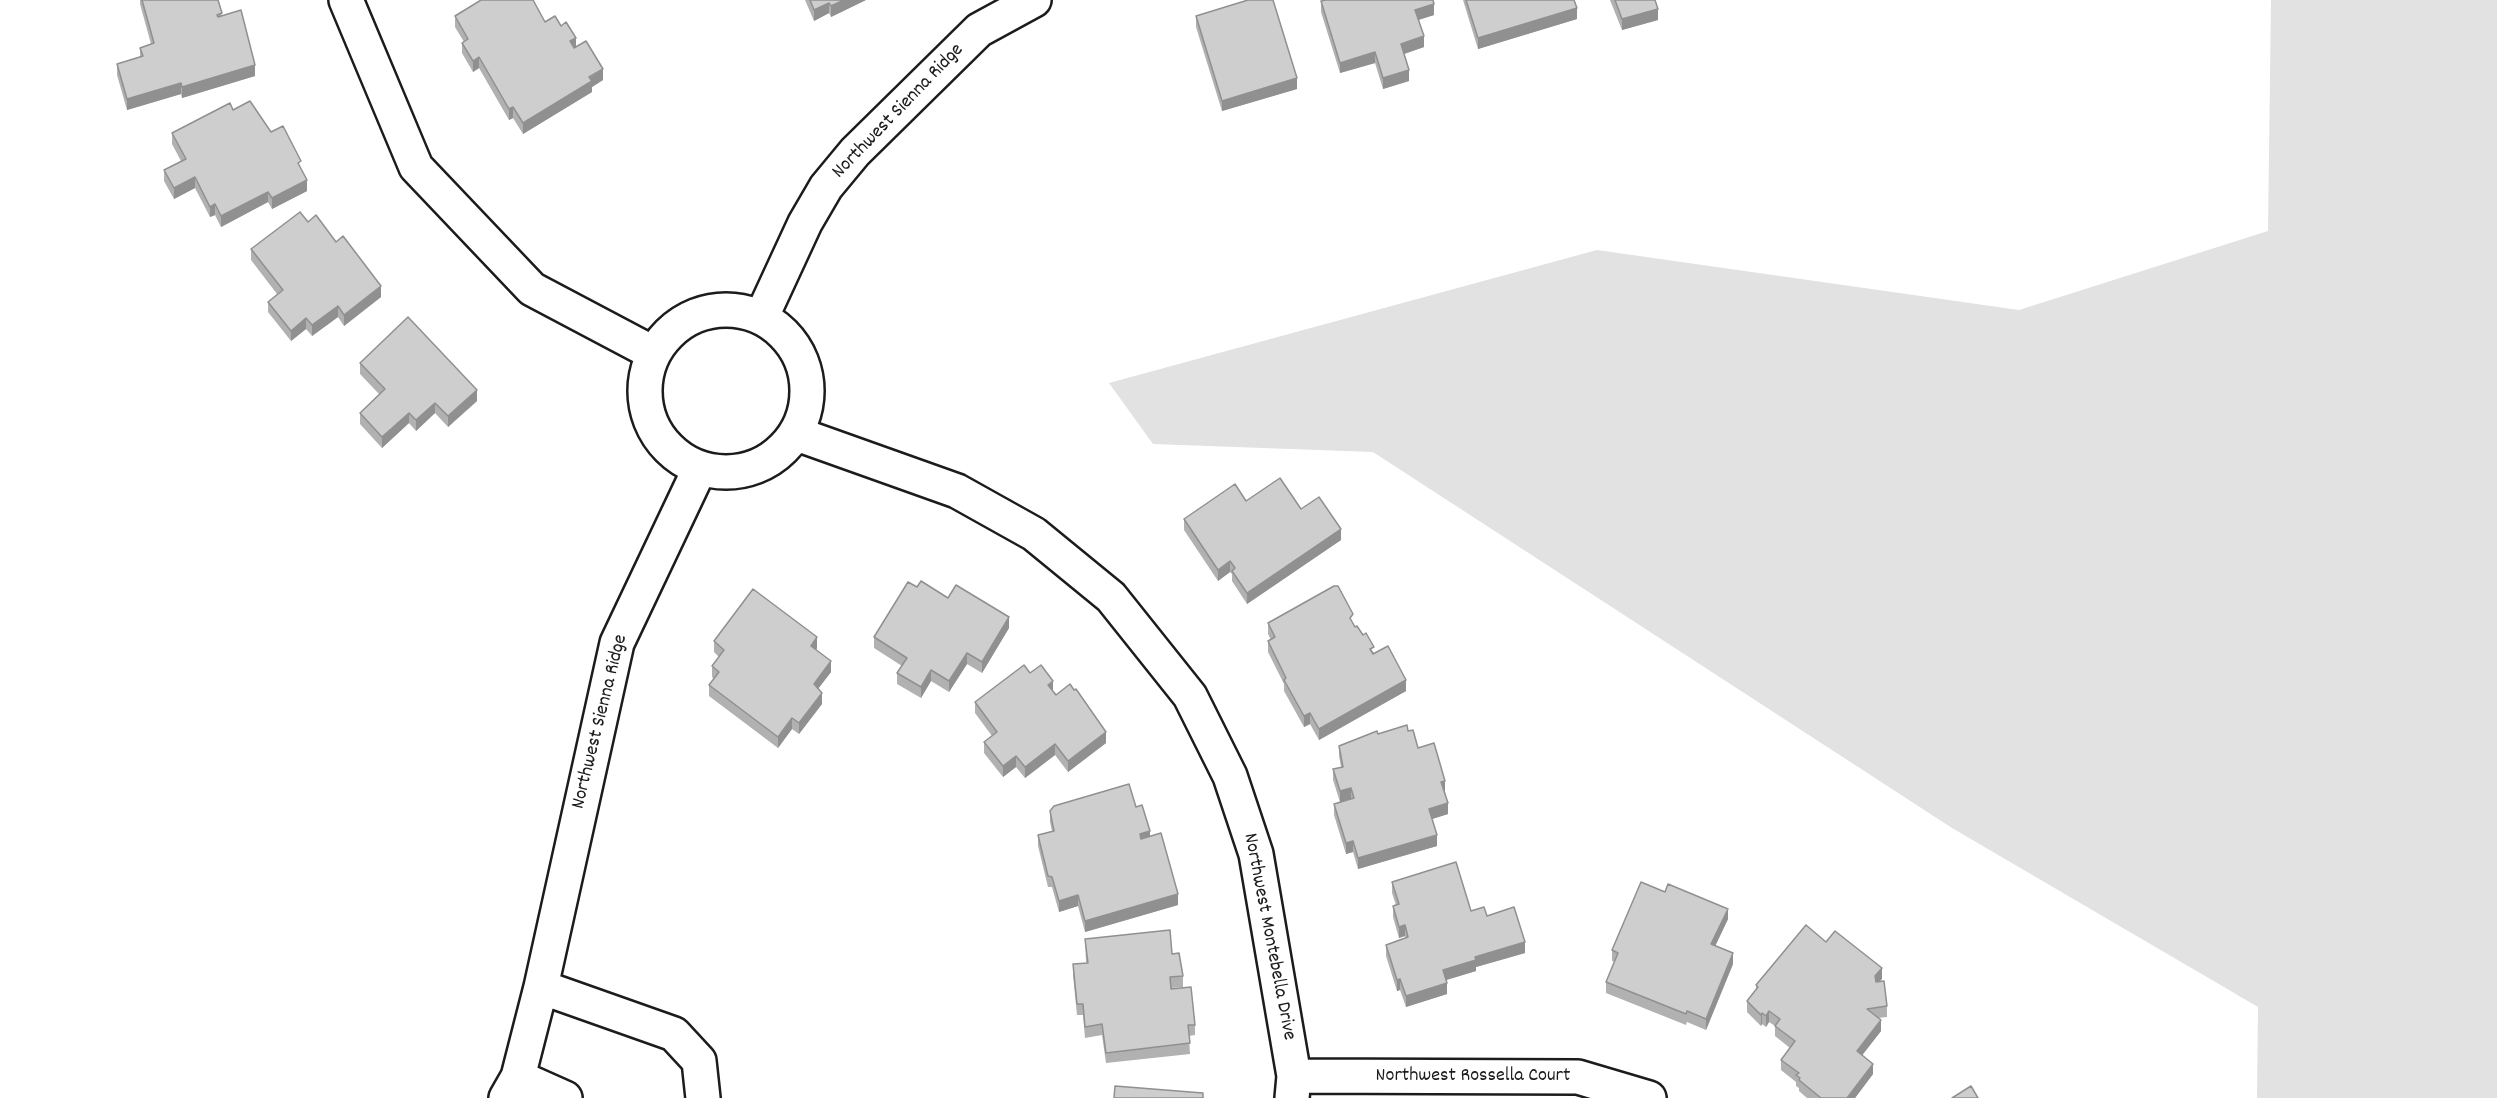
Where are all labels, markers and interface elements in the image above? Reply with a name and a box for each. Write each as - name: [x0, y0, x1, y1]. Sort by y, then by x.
- street label: Northwest Sienna Ridge: [828, 39, 970, 185]
- street label: Northwest Sienna Ridge: [568, 632, 634, 812]
- street label: Northwest Montebella Drive: [1236, 831, 1300, 1043]
- street label: Northwest Rossella Court: [1376, 1065, 1570, 1089]

